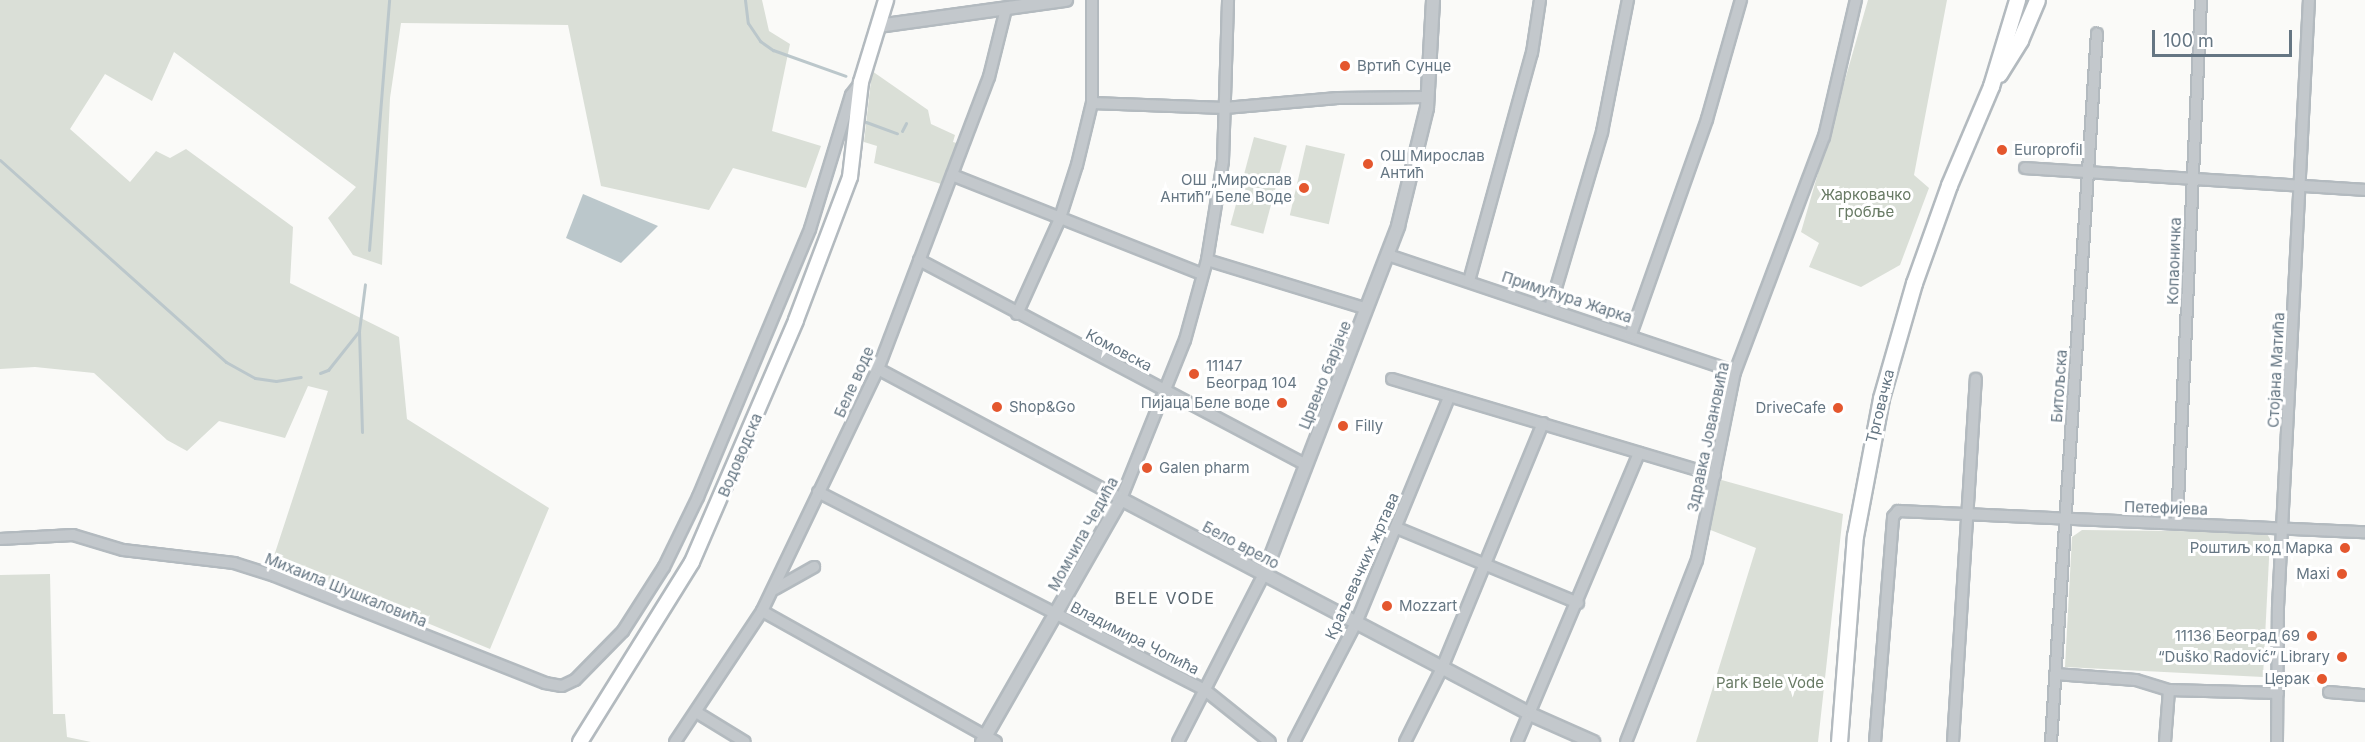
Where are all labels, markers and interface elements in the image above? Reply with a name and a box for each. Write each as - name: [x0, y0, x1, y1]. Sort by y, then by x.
- scale bar: [2155, 18, 2294, 56]
- text: 100 m: [2163, 30, 2214, 51]
- place label: Вртић Сунце: [1357, 57, 1451, 75]
- marker: Вртић Сунце: [1338, 59, 1352, 73]
- place label: Europrofil: [2014, 141, 2083, 159]
- marker: Europrofil: [1995, 143, 2009, 157]
- place label: ОШ Мирослав Антић: [1380, 146, 1485, 181]
- marker: ОШ Мирослав Антић: [1361, 157, 1375, 171]
- place label: ОШ „Мирослав Антић” Беле Воде: [1160, 170, 1292, 205]
- marker: ОШ „Мирослав Антић” Беле Воде: [1297, 181, 1311, 195]
- park label: Жарковачко гробље: [1821, 185, 1911, 220]
- street label: Копаоничка: [2163, 217, 2185, 305]
- street label: Примућура Жарка: [1500, 267, 1634, 327]
- street label: Стојана Матића: [2264, 312, 2288, 428]
- street label: Црвено барјаче: [1295, 318, 1355, 432]
- street label: Комовска: [1083, 325, 1155, 375]
- street label: Беле воде: [830, 344, 878, 420]
- street label: Битољска: [2047, 349, 2071, 423]
- place label: 11147 Београд 104: [1206, 356, 1297, 391]
- street label: Здравка Јовановића: [1683, 360, 1733, 514]
- marker: 11147 Београд 104: [1187, 367, 1201, 381]
- street label: Трговачка: [1862, 367, 1898, 445]
- place label: Пијаца Беле воде: [1141, 394, 1270, 412]
- marker: Пијаца Беле воде: [1275, 396, 1289, 410]
- place label: Shop&Go: [1009, 398, 1076, 416]
- place label: DriveCafe: [1756, 399, 1826, 417]
- marker: Shop&Go: [990, 400, 1004, 414]
- marker: DriveCafe: [1831, 401, 1845, 415]
- street label: Водоводска: [714, 410, 766, 500]
- place label: Filly: [1355, 417, 1383, 435]
- marker: Filly: [1336, 419, 1350, 433]
- place label: Galen pharm: [1159, 459, 1250, 477]
- marker: Galen pharm: [1140, 461, 1154, 475]
- street label: Момчила Чедића: [1044, 474, 1122, 594]
- street label: Краљевачких жртава: [1321, 490, 1403, 642]
- street label: Петефијева: [2124, 498, 2208, 518]
- street label: Бело врело: [1200, 517, 1282, 573]
- place label: Роштиљ код Марка: [2190, 539, 2333, 557]
- marker: Роштиљ код Марка: [2338, 541, 2352, 555]
- street label: Михаила Шушкаловића: [262, 549, 430, 631]
- place label: Maxi: [2296, 565, 2330, 583]
- marker: Maxi: [2335, 567, 2349, 581]
- district label: BELE VODE: [1115, 588, 1215, 608]
- place label: Mozzart: [1399, 597, 1457, 615]
- street label: Владимира Чопића: [1068, 598, 1202, 678]
- marker: Mozzart: [1380, 599, 1394, 613]
- place label: 11136 Београд 69: [2175, 627, 2300, 645]
- marker: 11136 Београд 69: [2305, 629, 2319, 643]
- place label: “Duško Radović” Library: [2158, 648, 2330, 666]
- marker: “Duško Radović” Library: [2335, 650, 2349, 664]
- place label: Церак: [2265, 670, 2310, 688]
- marker: Церак: [2315, 672, 2329, 686]
- park label: Park Bele Vode: [1716, 674, 1824, 692]

